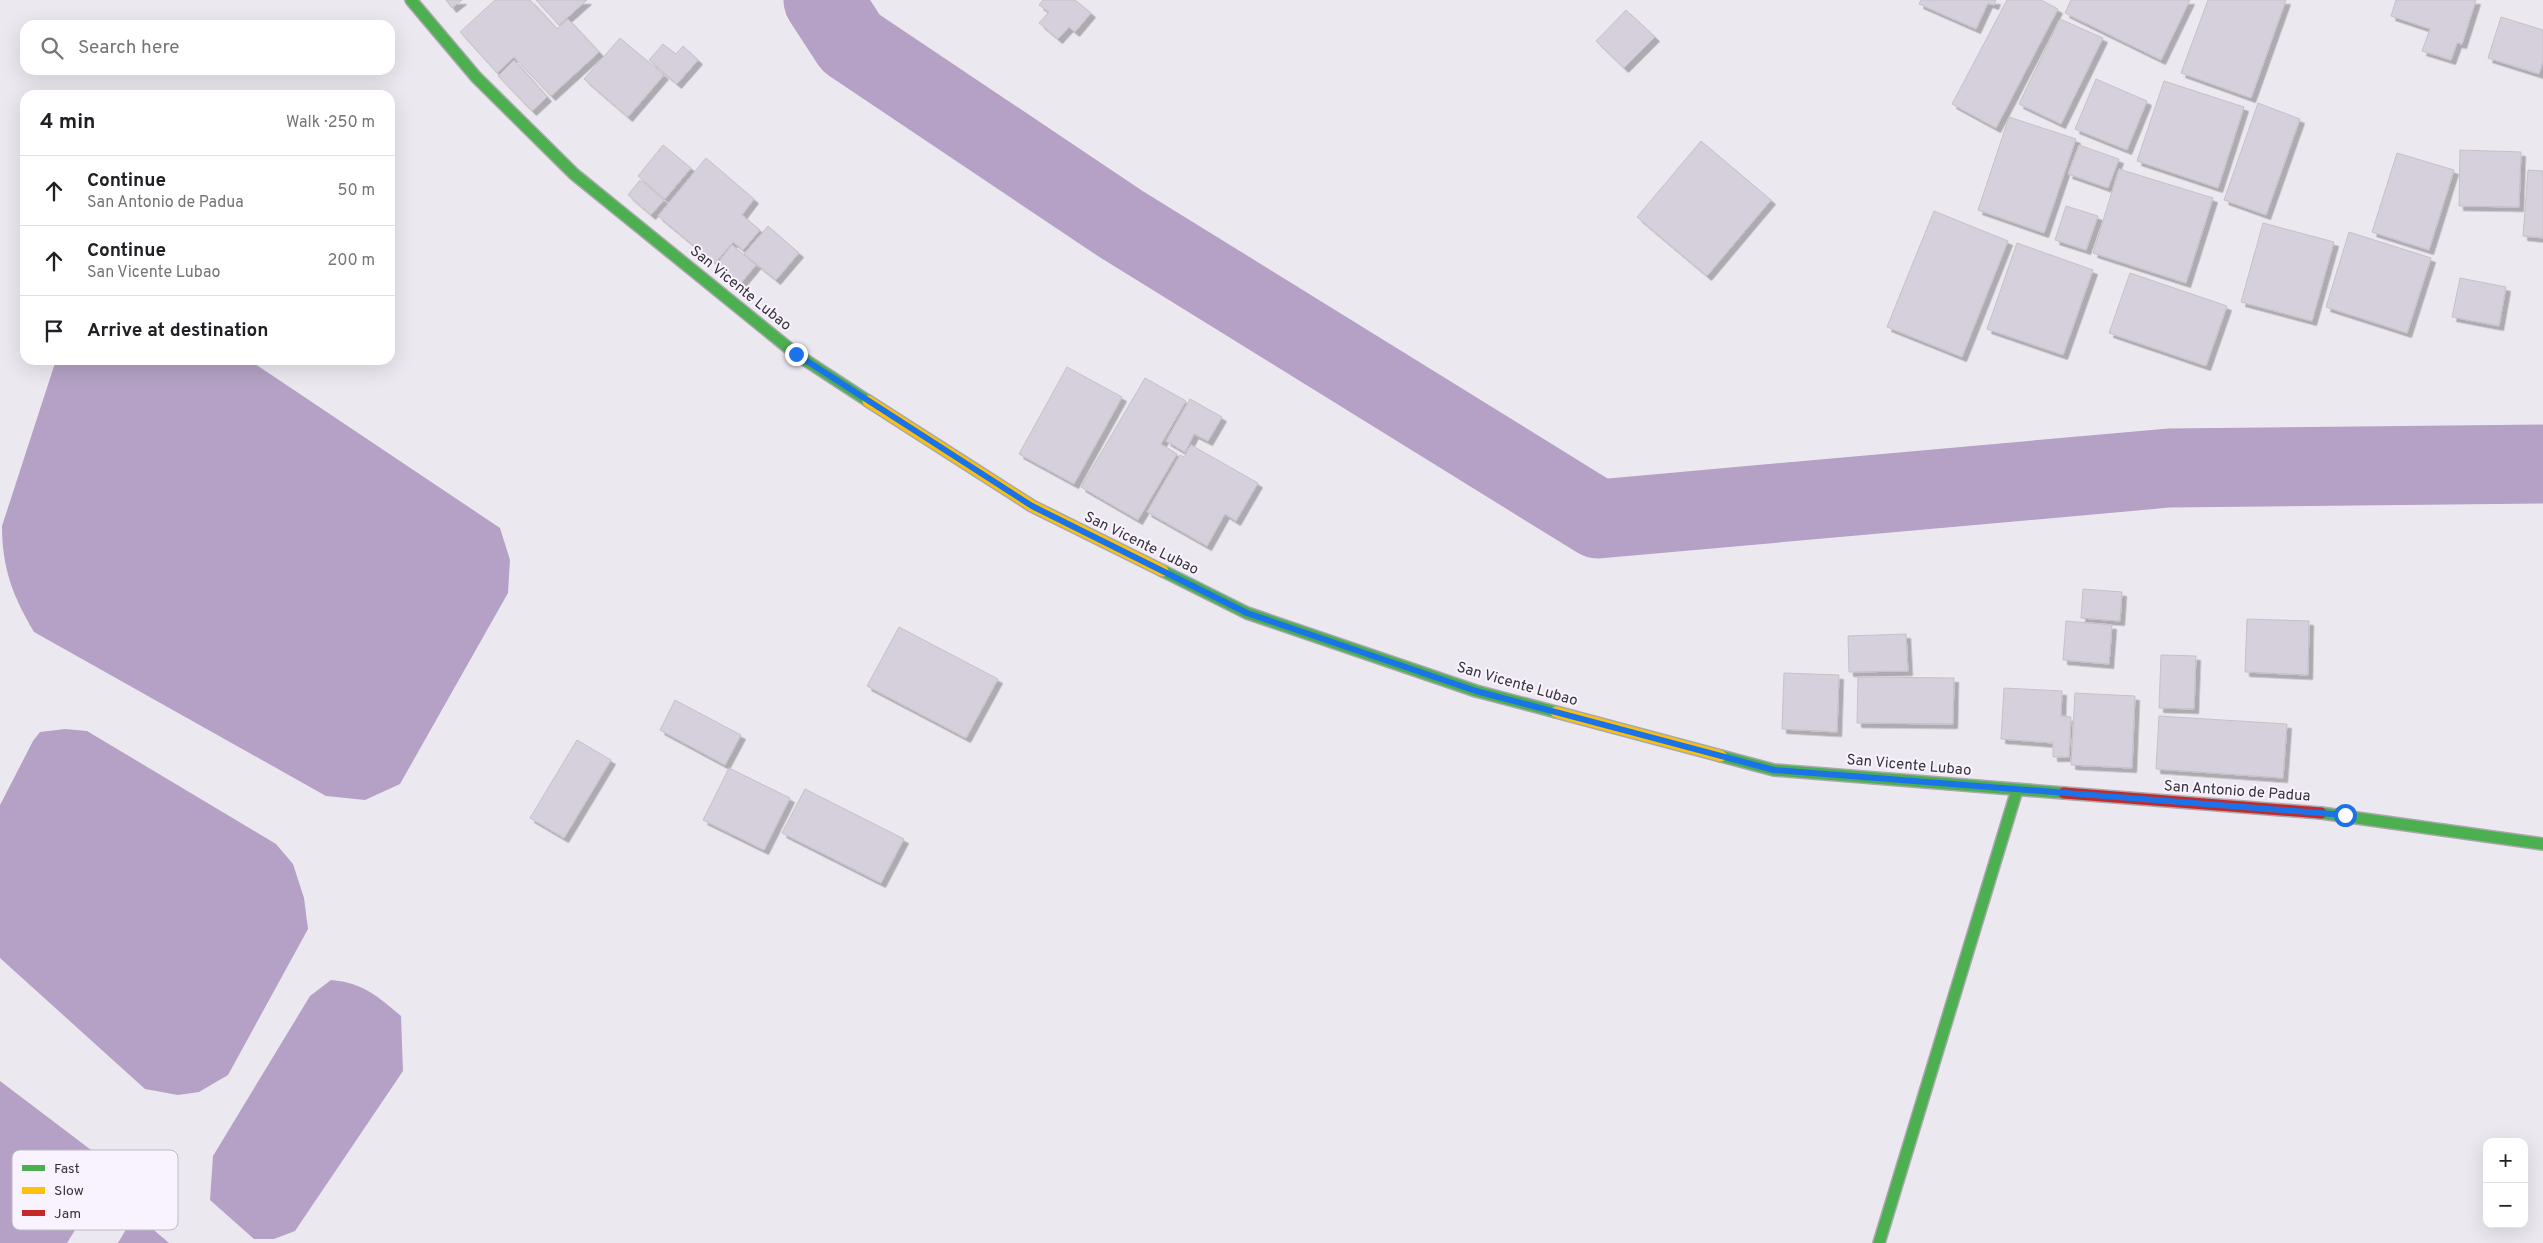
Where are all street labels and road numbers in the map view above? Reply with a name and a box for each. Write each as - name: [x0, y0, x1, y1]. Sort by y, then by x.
- street label: San Vicente Lubao: [685, 242, 795, 336]
- street label: San Vicente Lubao: [1081, 508, 1201, 580]
- street label: San Vicente Lubao: [1454, 659, 1580, 711]
- street label: San Vicente Lubao: [1846, 751, 1972, 781]
- street label: San Antonio de Padua: [2163, 777, 2311, 807]

